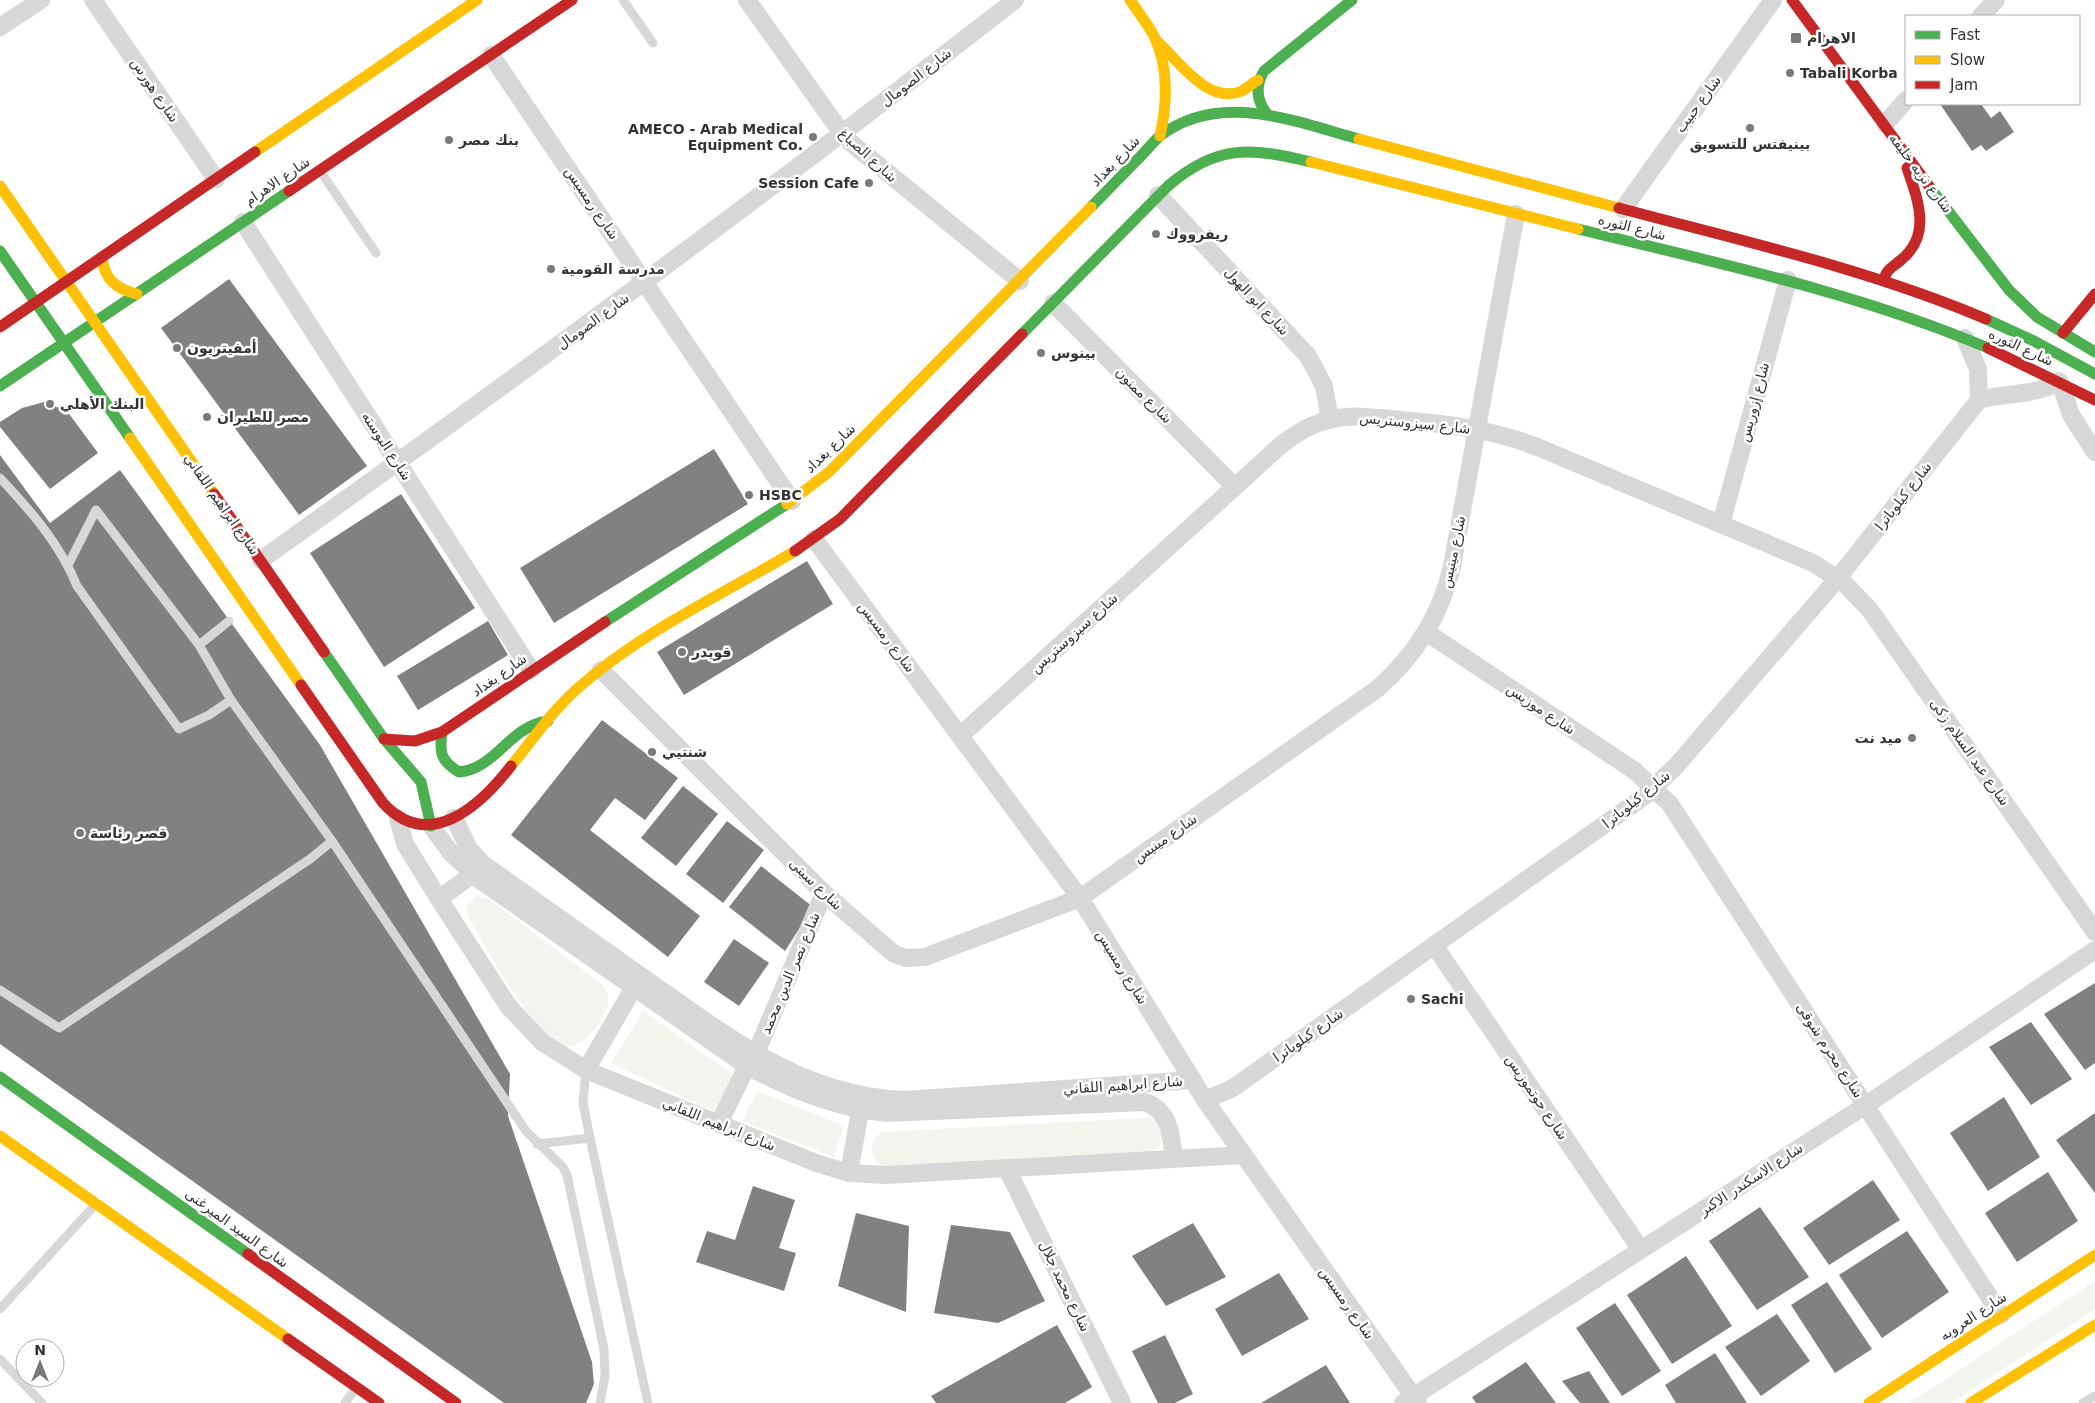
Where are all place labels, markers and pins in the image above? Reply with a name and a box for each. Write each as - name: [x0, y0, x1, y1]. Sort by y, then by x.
- place label: الاهرام: [1807, 30, 1856, 47]
- marker: الاهرام: [1789, 31, 1803, 45]
- place label: Tabali Korba: [1800, 65, 1898, 81]
- marker: Tabali Korba: [1784, 67, 1796, 79]
- place label: AMECO - Arab Medical Equipment Co.: [628, 121, 803, 153]
- marker: بينيفتس للتسويق: [1744, 122, 1756, 134]
- marker: AMECO - Arab Medical Equipment Co.: [807, 131, 819, 143]
- place label: بنك مصر: [458, 132, 519, 149]
- marker: بنك مصر: [443, 134, 455, 146]
- place label: بينيفتس للتسويق: [1690, 136, 1810, 153]
- place label: Session Cafe: [758, 175, 859, 191]
- marker: Session Cafe: [863, 177, 875, 189]
- place label: ريفرووك: [1166, 226, 1228, 243]
- marker: ريفرووك: [1150, 228, 1162, 240]
- place label: مدرسة القومية: [561, 261, 665, 278]
- marker: مدرسة القومية: [545, 263, 557, 275]
- place label: أمفيتريون: [187, 339, 257, 357]
- marker: أمفيتريون: [171, 342, 183, 354]
- place label: بينوس: [1051, 345, 1096, 362]
- marker: بينوس: [1035, 347, 1047, 359]
- place label: البنك الأهلي: [60, 396, 144, 413]
- marker: البنك الأهلي: [44, 398, 56, 410]
- place label: مصر للطيران: [217, 409, 309, 426]
- marker: مصر للطيران: [201, 411, 213, 423]
- place label: HSBC: [759, 487, 802, 503]
- marker: HSBC: [743, 489, 755, 501]
- place label: قويدر: [691, 644, 731, 661]
- marker: قويدر: [676, 646, 688, 658]
- place label: ميد نت: [1855, 730, 1902, 746]
- marker: ميد نت: [1906, 732, 1918, 744]
- place label: شنتيي: [662, 744, 707, 761]
- marker: شنتيي: [646, 746, 658, 758]
- place label: قصر رئاسة: [90, 825, 167, 842]
- marker: قصر رئاسة: [74, 827, 86, 839]
- place label: Sachi: [1421, 991, 1464, 1007]
- marker: Sachi: [1405, 993, 1417, 1005]

